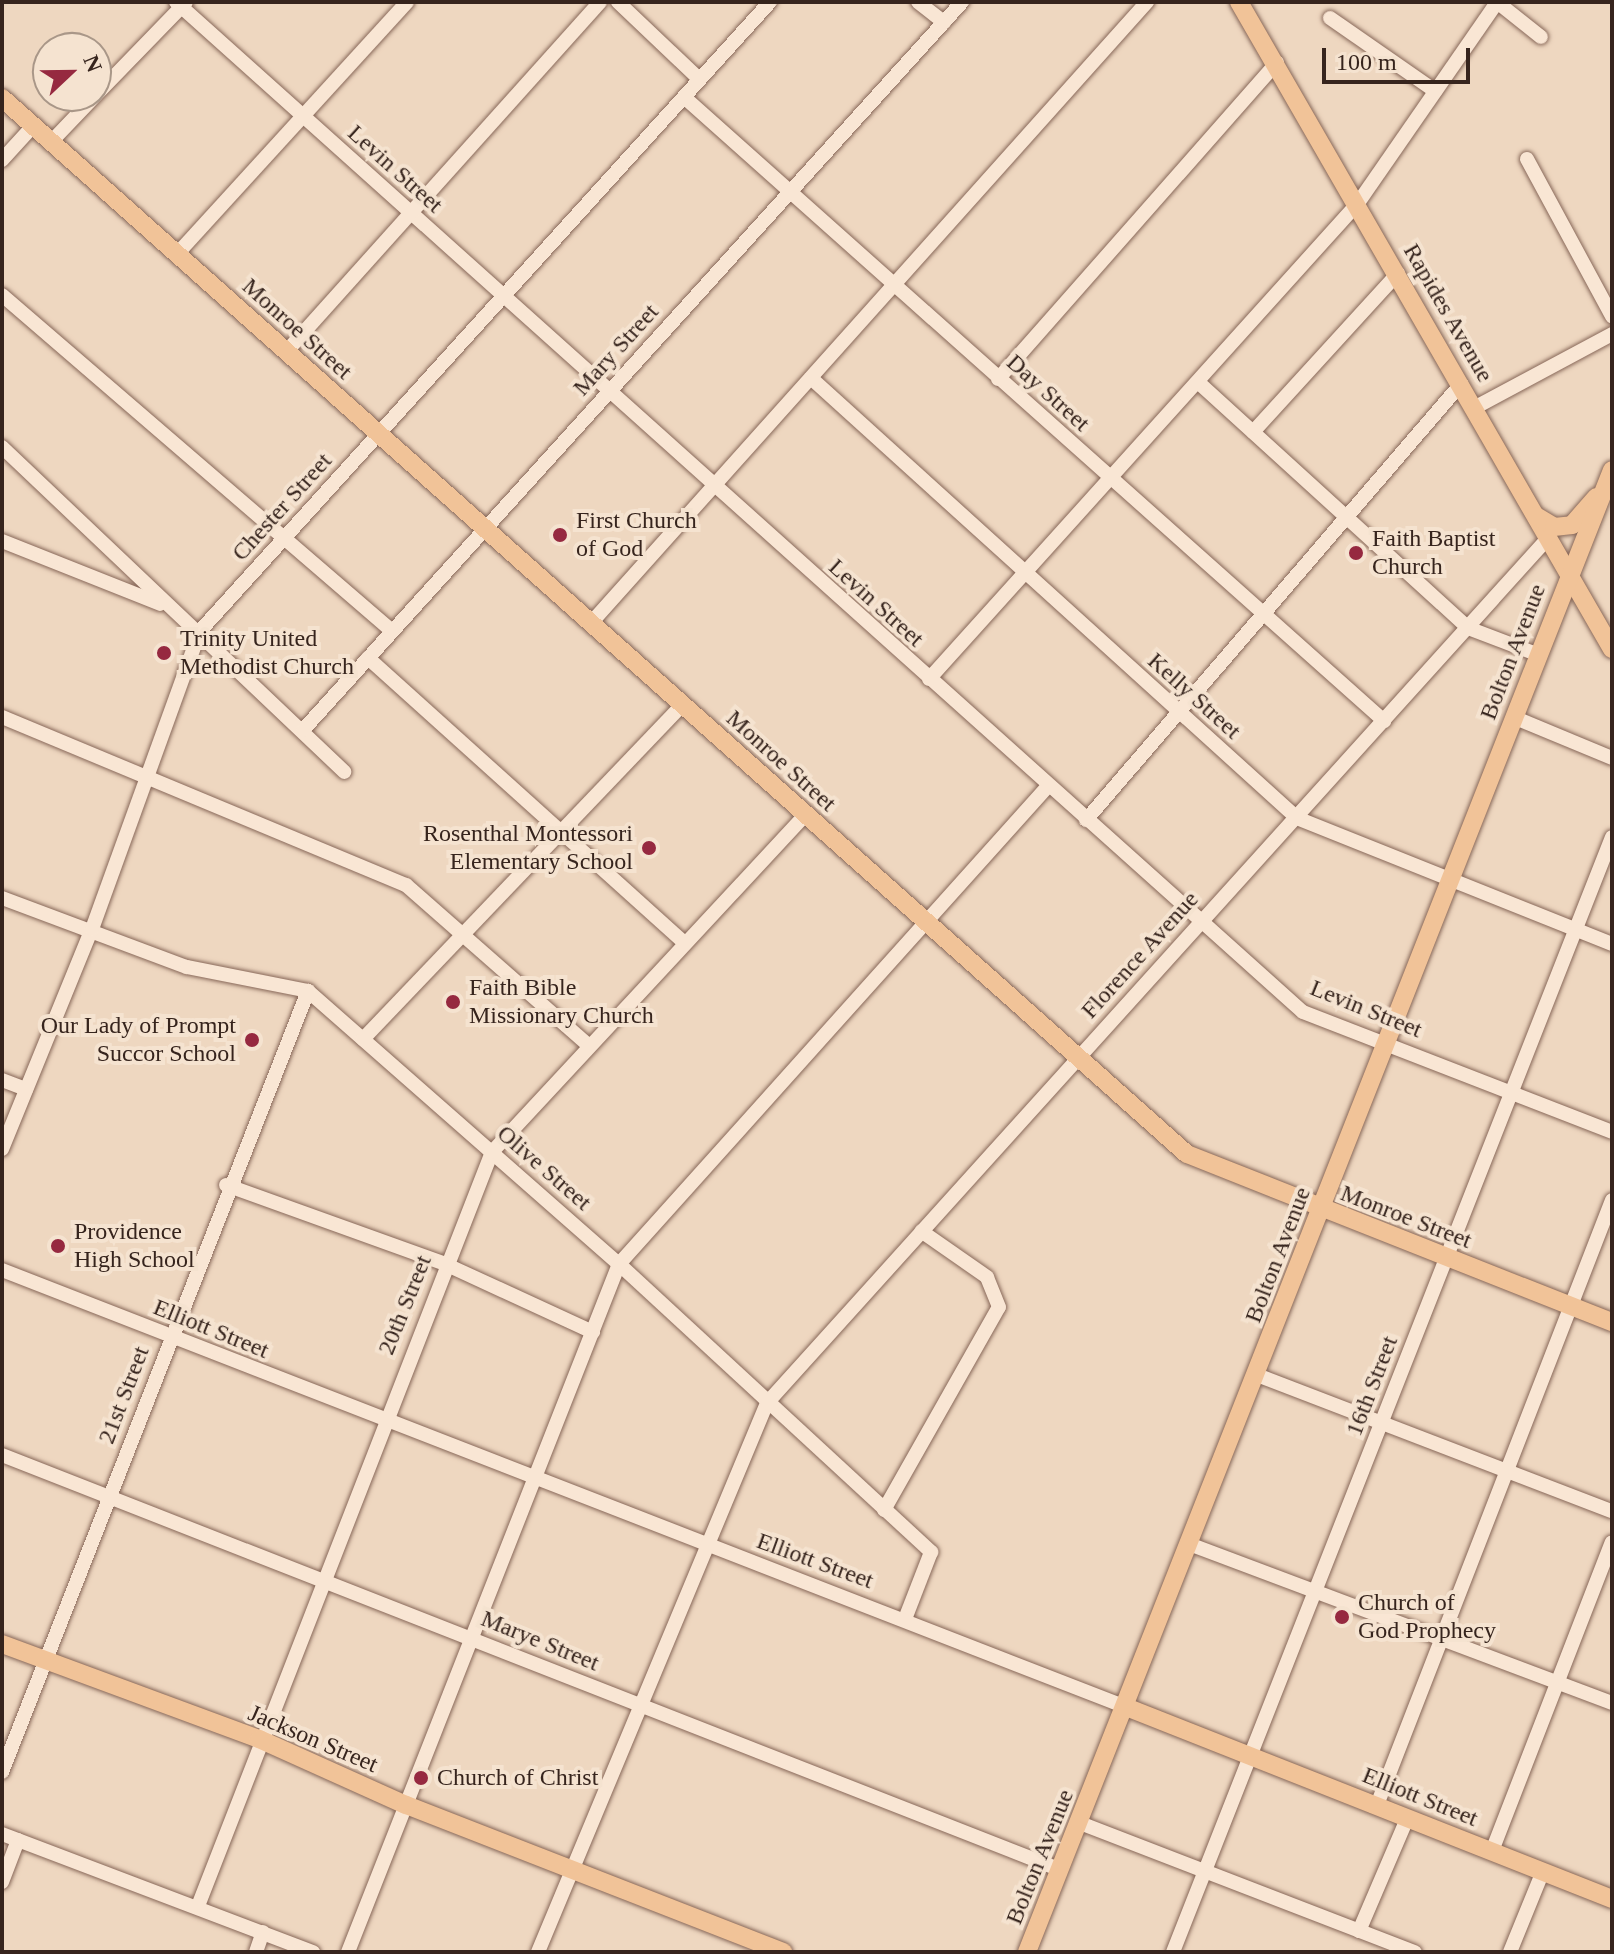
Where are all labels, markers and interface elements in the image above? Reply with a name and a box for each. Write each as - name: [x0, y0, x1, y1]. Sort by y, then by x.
- north arrow: [32, 32, 112, 112]
- scale bar: [1326, 32, 1474, 82]
- text: 100 m: [1336, 49, 1397, 75]
- text: N: [78, 52, 107, 76]
- street label: Levin Street: [342, 119, 448, 219]
- street label: Rapides Avenue: [1396, 238, 1500, 388]
- street label: Monroe Street: [236, 272, 358, 386]
- street label: Mary Street: [567, 298, 665, 402]
- street label: Day Street: [1000, 348, 1096, 438]
- street label: Chester Street: [226, 447, 338, 567]
- place label: First Church of God: [576, 507, 697, 563]
- place label: Faith Baptist Church: [1372, 525, 1495, 581]
- marker: First Church of God: [551, 526, 569, 544]
- marker: Faith Baptist Church: [1347, 544, 1365, 562]
- street label: Levin Street: [823, 553, 929, 653]
- street label: Bolton Avenue: [1474, 580, 1552, 724]
- place label: Trinity United Methodist Church: [180, 625, 354, 681]
- marker: Trinity United Methodist Church: [155, 644, 173, 662]
- street label: Kelly Street: [1142, 647, 1246, 745]
- street label: Monroe Street: [720, 704, 842, 818]
- place label: Rosenthal Montessori Elementary School: [423, 820, 633, 876]
- marker: Rosenthal Montessori Elementary School: [640, 839, 658, 857]
- street label: Florence Avenue: [1075, 885, 1205, 1025]
- place label: Faith Bible Missionary Church: [469, 974, 654, 1030]
- street label: Levin Street: [1306, 974, 1426, 1044]
- marker: Faith Bible Missionary Church: [444, 993, 462, 1011]
- place label: Our Lady of Prompt Succor School: [41, 1012, 236, 1068]
- marker: Our Lady of Prompt Succor School: [243, 1031, 261, 1049]
- street label: Olive Street: [491, 1119, 597, 1217]
- street label: Monroe Street: [1336, 1179, 1476, 1255]
- street label: Bolton Avenue: [1239, 1183, 1317, 1327]
- place label: Providence High School: [74, 1218, 195, 1274]
- marker: Providence High School: [49, 1237, 67, 1255]
- street label: 20th Street: [372, 1251, 438, 1359]
- street label: Elliott Street: [149, 1293, 273, 1365]
- street label: 16th Street: [1340, 1332, 1404, 1440]
- street label: 21st Street: [92, 1342, 156, 1448]
- street label: Elliott Street: [753, 1527, 877, 1595]
- place label: Church of God Prophecy: [1358, 1589, 1496, 1645]
- street label: Marye Street: [477, 1604, 603, 1678]
- marker: Church of God Prophecy: [1333, 1608, 1351, 1626]
- street label: Jackson Street: [244, 1699, 382, 1779]
- street label: Elliott Street: [1358, 1761, 1482, 1833]
- place label: Church of Christ: [437, 1764, 598, 1792]
- marker: Church of Christ: [412, 1769, 430, 1787]
- street label: Bolton Avenue: [1000, 1785, 1080, 1929]

